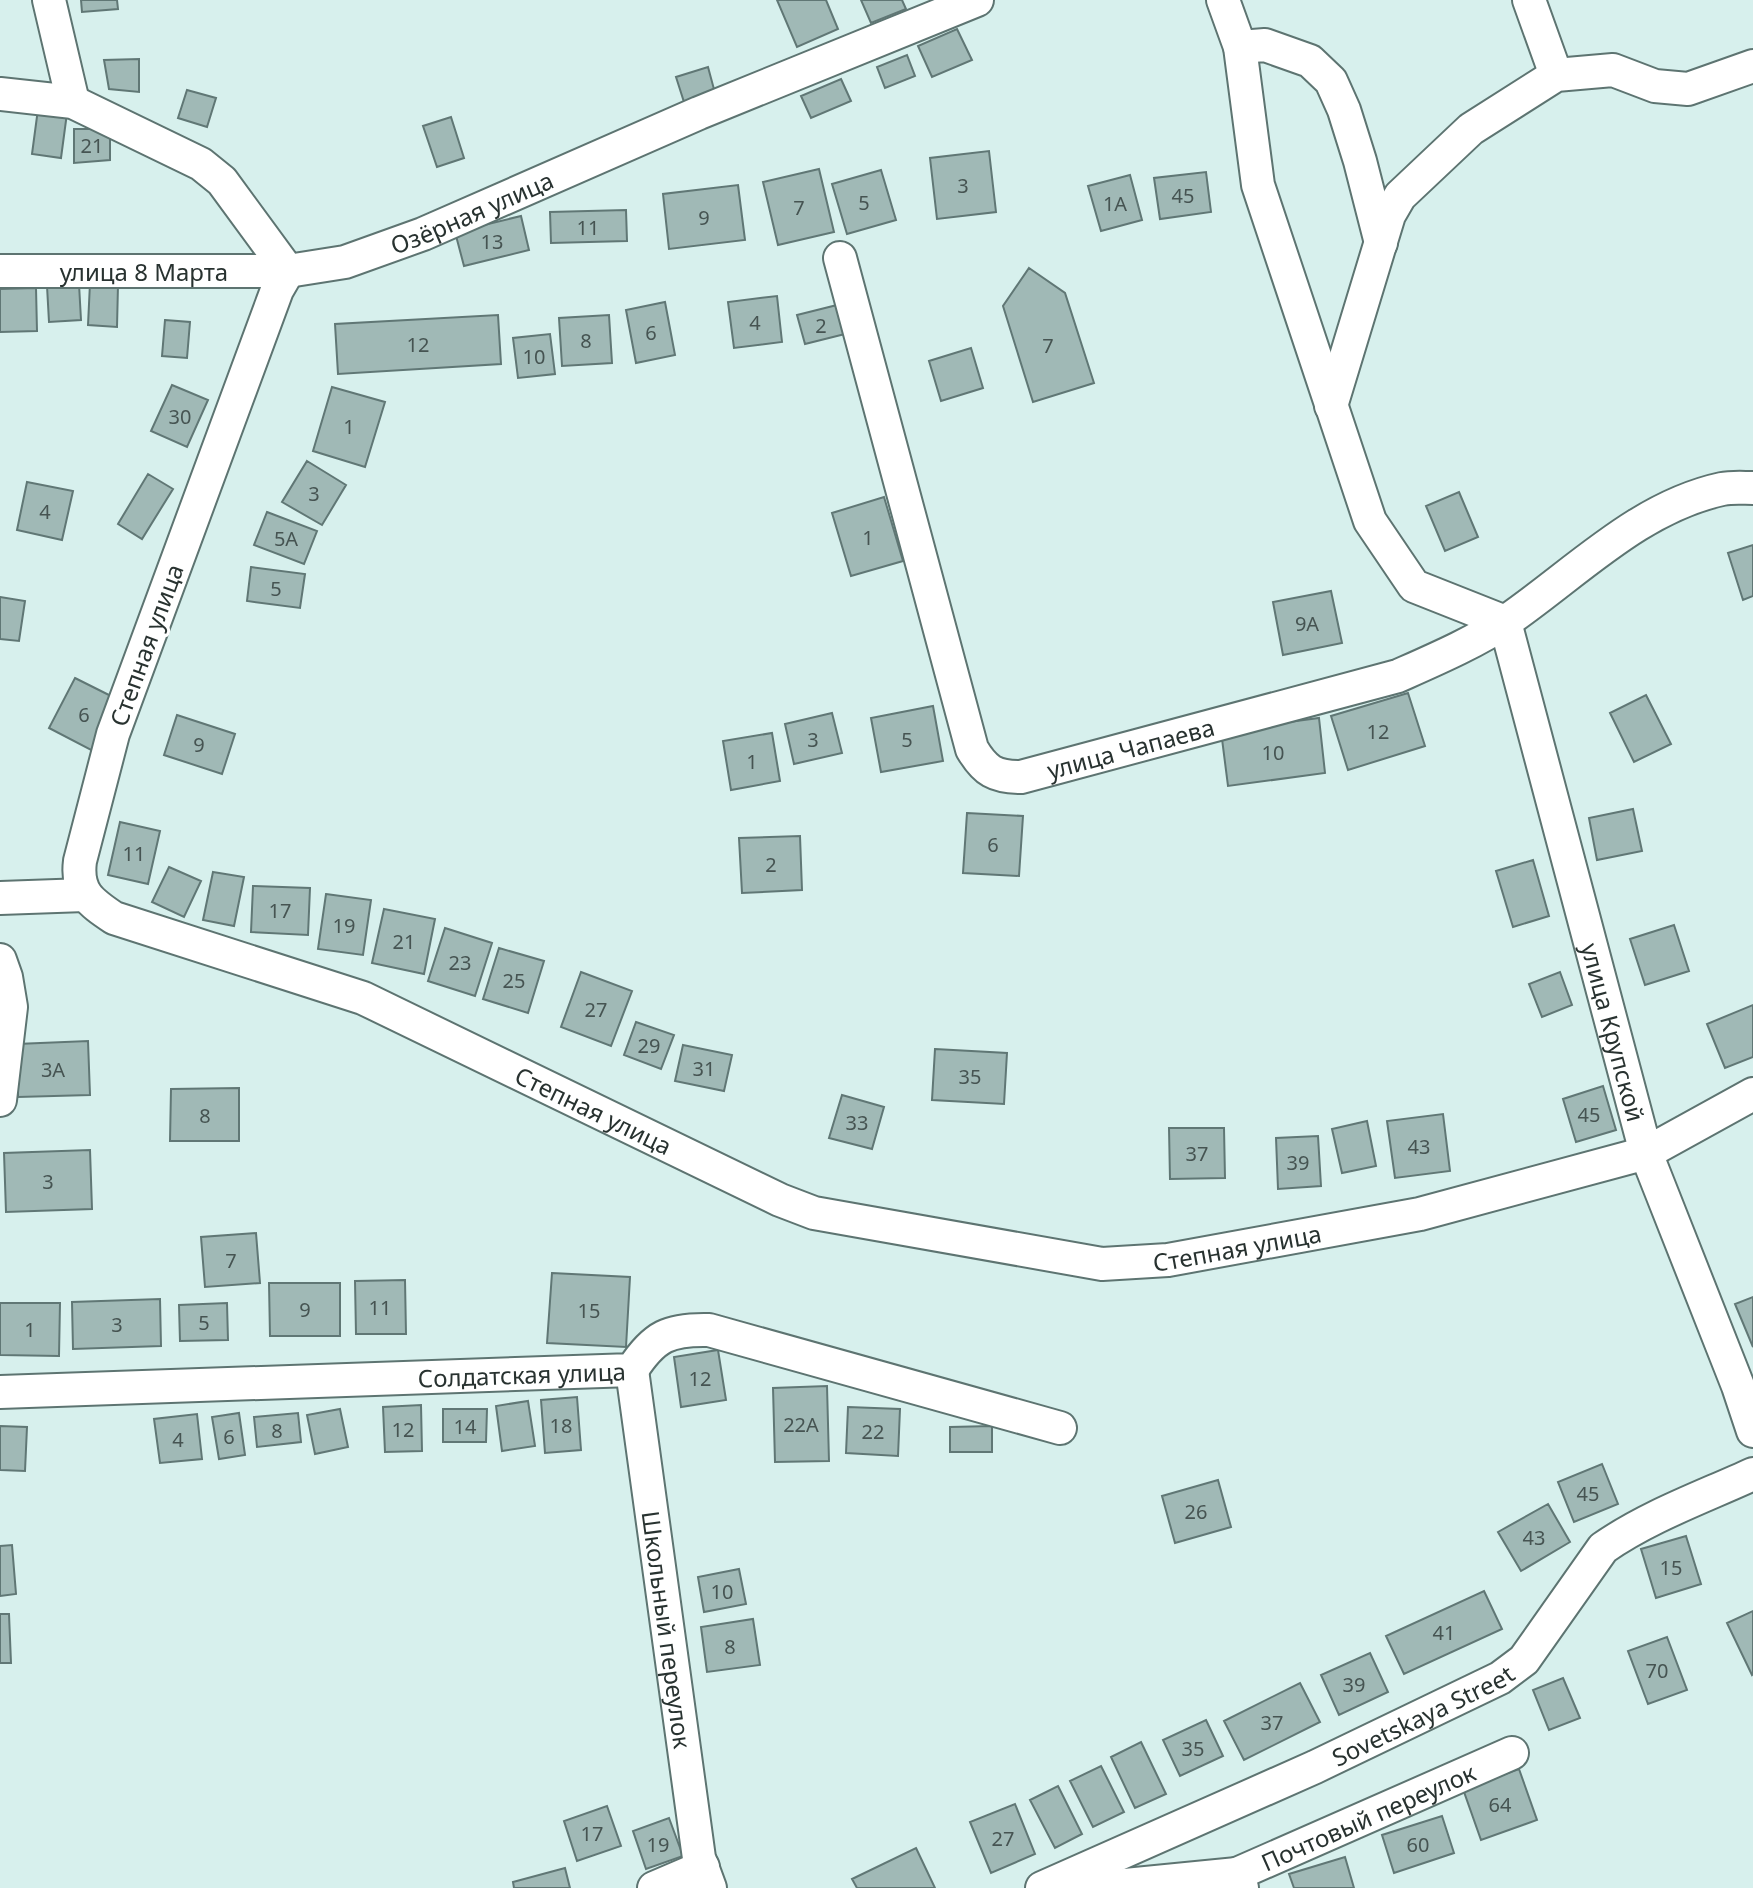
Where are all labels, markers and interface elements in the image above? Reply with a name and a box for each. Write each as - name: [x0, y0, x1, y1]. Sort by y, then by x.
- house number: 21: [81, 132, 103, 159]
- street label: Озёрная улица: [385, 163, 558, 261]
- house number: 3: [957, 172, 969, 199]
- house number: 45: [1172, 182, 1194, 209]
- house number: 5: [858, 189, 870, 216]
- house number: 1А: [1103, 190, 1127, 217]
- house number: 7: [793, 194, 805, 221]
- house number: 9: [698, 204, 710, 231]
- house number: 11: [577, 214, 599, 241]
- house number: 13: [481, 228, 503, 255]
- street label: улица 8 Марта: [60, 255, 228, 288]
- house number: 4: [749, 309, 761, 336]
- house number: 2: [815, 312, 827, 339]
- house number: 6: [645, 319, 657, 346]
- house number: 8: [580, 327, 592, 354]
- house number: 12: [407, 331, 429, 358]
- house number: 7: [1042, 332, 1054, 359]
- house number: 10: [523, 343, 545, 370]
- house number: 30: [169, 403, 191, 430]
- house number: 1: [343, 413, 355, 440]
- house number: 3: [308, 480, 320, 507]
- house number: 4: [39, 498, 51, 525]
- house number: 1: [862, 524, 874, 551]
- house number: 5А: [274, 525, 298, 552]
- street label: Степная улица: [101, 559, 191, 731]
- house number: 5: [270, 575, 282, 602]
- house number: 9А: [1295, 610, 1319, 637]
- house number: 6: [78, 701, 90, 728]
- street label: улица Чапаева: [1043, 709, 1218, 786]
- house number: 12: [1367, 718, 1389, 745]
- house number: 3: [807, 726, 819, 753]
- house number: 5: [901, 726, 913, 753]
- house number: 9: [193, 731, 205, 758]
- house number: 10: [1262, 739, 1284, 766]
- house number: 1: [746, 748, 758, 775]
- house number: 6: [987, 831, 999, 858]
- house number: 11: [123, 840, 145, 867]
- house number: 2: [765, 851, 777, 878]
- house number: 17: [269, 897, 291, 924]
- house number: 19: [333, 912, 355, 939]
- house number: 21: [393, 928, 415, 955]
- street label: улица Крупской: [1574, 939, 1653, 1125]
- house number: 23: [449, 949, 471, 976]
- house number: 25: [503, 967, 525, 994]
- house number: 27: [585, 996, 607, 1023]
- house number: 29: [638, 1032, 660, 1059]
- house number: 31: [693, 1055, 715, 1082]
- house number: 3А: [41, 1056, 65, 1083]
- street label: Степная улица: [510, 1058, 678, 1162]
- house number: 35: [959, 1063, 981, 1090]
- house number: 45: [1578, 1101, 1600, 1128]
- house number: 8: [199, 1102, 211, 1129]
- house number: 33: [846, 1109, 868, 1136]
- house number: 43: [1408, 1133, 1430, 1160]
- house number: 37: [1186, 1140, 1208, 1167]
- house number: 39: [1287, 1149, 1309, 1176]
- house number: 3: [42, 1168, 54, 1195]
- street label: Степная улица: [1152, 1216, 1324, 1277]
- house number: 7: [225, 1247, 237, 1274]
- house number: 11: [369, 1294, 391, 1321]
- house number: 9: [299, 1296, 311, 1323]
- house number: 15: [578, 1297, 600, 1324]
- house number: 5: [198, 1309, 210, 1336]
- house number: 3: [111, 1311, 123, 1338]
- house number: 1: [24, 1316, 36, 1343]
- street label: Солдатская улица: [417, 1354, 626, 1394]
- house number: 12: [689, 1365, 711, 1392]
- house number: 22А: [783, 1411, 819, 1438]
- house number: 18: [550, 1412, 572, 1439]
- house number: 14: [454, 1413, 477, 1440]
- house number: 12: [392, 1416, 414, 1443]
- house number: 8: [271, 1417, 283, 1444]
- house number: 22: [862, 1418, 884, 1445]
- house number: 6: [223, 1423, 235, 1450]
- house number: 4: [172, 1426, 184, 1453]
- house number: 45: [1577, 1480, 1599, 1507]
- house number: 26: [1185, 1498, 1207, 1525]
- street label: Школьный переулок: [635, 1509, 700, 1751]
- house number: 43: [1523, 1524, 1545, 1551]
- house number: 15: [1660, 1554, 1682, 1581]
- house number: 10: [711, 1578, 733, 1605]
- house number: 41: [1433, 1619, 1455, 1646]
- house number: 8: [724, 1633, 736, 1660]
- street label: Sovetskaya Street: [1326, 1657, 1521, 1773]
- house number: 70: [1646, 1657, 1668, 1684]
- house number: 39: [1343, 1671, 1365, 1698]
- house number: 37: [1261, 1709, 1283, 1736]
- house number: 35: [1182, 1735, 1204, 1762]
- street label: Почтовый переулок: [1256, 1755, 1481, 1878]
- house number: 64: [1489, 1791, 1512, 1818]
- house number: 17: [581, 1820, 603, 1847]
- house number: 27: [992, 1825, 1014, 1852]
- house number: 19: [647, 1831, 669, 1858]
- house number: 60: [1407, 1831, 1429, 1858]

